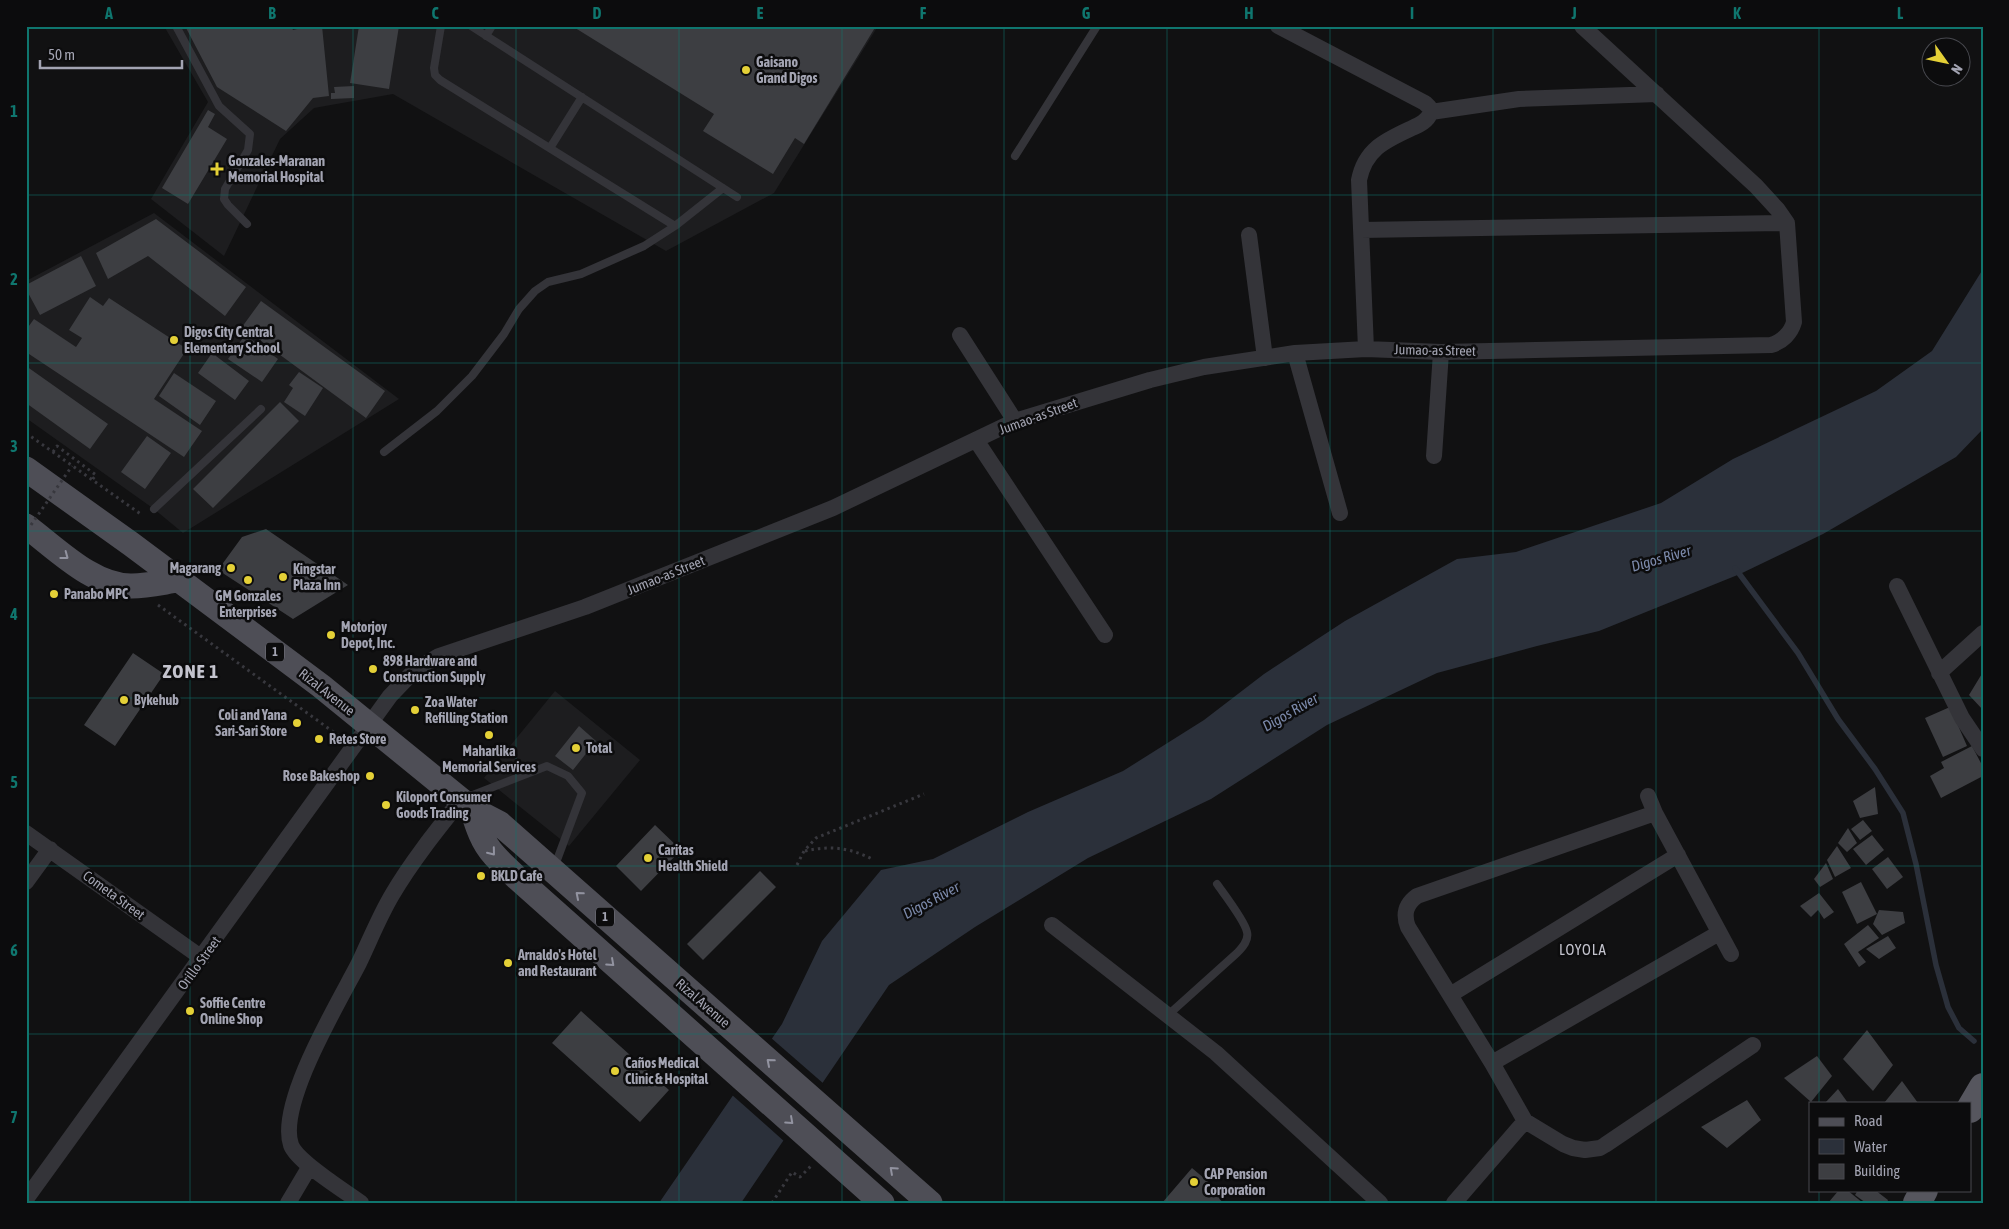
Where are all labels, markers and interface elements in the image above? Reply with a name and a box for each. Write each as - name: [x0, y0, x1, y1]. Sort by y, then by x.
- text: A: [104, 4, 113, 22]
- text: B: [268, 4, 276, 22]
- text: C: [431, 4, 439, 22]
- text: D: [593, 4, 602, 22]
- text: E: [757, 4, 764, 22]
- text: F: [920, 4, 927, 22]
- text: G: [1082, 4, 1091, 22]
- text: H: [1244, 4, 1254, 22]
- text: I: [1410, 4, 1414, 22]
- text: J: [1570, 4, 1577, 22]
- text: K: [1733, 4, 1741, 22]
- text: L: [1897, 4, 1904, 22]
- scale bar: [40, 38, 182, 70]
- north arrow: [1922, 38, 1972, 88]
- text: 50 m: [48, 46, 75, 63]
- place label: Gaisano Grand Digos: [756, 54, 818, 86]
- text: N: [1948, 61, 1966, 77]
- marker: Gaisano Grand Digos: [740, 64, 752, 76]
- text: 1: [10, 102, 18, 120]
- place label: Gonzales-Maranan Memorial Hospital: [228, 153, 325, 185]
- marker: Gonzales-Maranan Memorial Hospital: [210, 162, 224, 176]
- text: 2: [10, 270, 18, 288]
- place label: Digos City Central Elementary School: [184, 324, 280, 356]
- marker: Digos City Central Elementary School: [168, 334, 180, 346]
- street label: Jumao-as Street: [1394, 341, 1476, 359]
- street label: Jumao-as Street: [997, 394, 1079, 438]
- text: 3: [10, 437, 18, 455]
- water label: Digos River: [1629, 541, 1693, 575]
- one-way arrow: [59, 550, 68, 558]
- street label: Jumao-as Street: [625, 552, 707, 598]
- place label: Magarang: [170, 560, 222, 576]
- place label: Kingstar Plaza Inn: [293, 561, 341, 593]
- marker: Magarang: [225, 562, 237, 574]
- marker: Kingstar Plaza Inn: [277, 571, 289, 583]
- marker: GM Gonzales Enterprises: [242, 574, 254, 586]
- place label: Panabo MPC: [64, 586, 129, 602]
- marker: Panabo MPC: [48, 588, 60, 600]
- place label: GM Gonzales Enterprises: [215, 588, 281, 620]
- text: 4: [9, 605, 18, 623]
- place label: Motorjoy Depot, Inc.: [341, 619, 395, 651]
- marker: Motorjoy Depot, Inc.: [325, 629, 337, 641]
- road number: 1: [266, 642, 284, 662]
- place label: 898 Hardware and Construction Supply: [383, 653, 486, 685]
- district label: ZONE 1: [163, 660, 219, 682]
- marker: 898 Hardware and Construction Supply: [367, 663, 379, 675]
- street label: Rizal Avenue: [296, 665, 358, 719]
- water label: Digos River: [1259, 689, 1321, 735]
- place label: Bykehub: [134, 692, 179, 708]
- marker: Bykehub: [118, 694, 130, 706]
- place label: Zoa Water Refilling Station: [425, 694, 508, 726]
- marker: Zoa Water Refilling Station: [409, 704, 421, 716]
- place label: Coli and Yana Sari-Sari Store: [215, 707, 287, 739]
- marker: Coli and Yana Sari-Sari Store: [291, 717, 303, 729]
- marker: Maharlika Memorial Services: [483, 729, 495, 741]
- place label: Retes Store: [329, 731, 386, 747]
- marker: Retes Store: [313, 733, 325, 745]
- place label: Total: [586, 740, 612, 756]
- marker: Total: [570, 742, 582, 754]
- place label: Maharlika Memorial Services: [442, 743, 536, 775]
- place label: Rose Bakeshop: [283, 768, 360, 784]
- marker: Rose Bakeshop: [364, 770, 376, 782]
- text: 5: [10, 773, 18, 791]
- place label: Kiloport Consumer Goods Trading: [396, 789, 492, 821]
- marker: Kiloport Consumer Goods Trading: [380, 799, 392, 811]
- place label: Caritas Health Shield: [658, 842, 728, 874]
- one-way arrow: [487, 846, 495, 855]
- marker: Caritas Health Shield: [642, 852, 654, 864]
- street label: Cometa Street: [80, 867, 148, 923]
- place label: BKLD Cafe: [491, 868, 543, 884]
- marker: BKLD Cafe: [475, 870, 487, 882]
- water label: Digos River: [900, 878, 963, 922]
- one-way arrow: [576, 892, 585, 901]
- road number: 1: [596, 908, 614, 926]
- street label: Orillo Street: [174, 933, 224, 993]
- text: 6: [10, 941, 18, 959]
- district label: LOYOLA: [1559, 941, 1607, 958]
- place label: Arnaldo's Hotel and Restaurant: [517, 947, 597, 979]
- marker: Arnaldo's Hotel and Restaurant: [502, 957, 514, 969]
- one-way arrow: [606, 957, 615, 966]
- street label: Rizal Avenue: [673, 975, 733, 1031]
- place label: Soffie Centre Online Shop: [200, 995, 266, 1027]
- marker: Soffie Centre Online Shop: [184, 1005, 196, 1017]
- place label: Caños Medical Clinic & Hospital: [625, 1055, 709, 1087]
- one-way arrow: [767, 1059, 776, 1067]
- marker: Caños Medical Clinic & Hospital: [609, 1065, 621, 1077]
- legend: [1809, 1102, 1972, 1192]
- text: 7: [10, 1108, 18, 1126]
- text: Road: [1854, 1112, 1883, 1129]
- one-way arrow: [785, 1115, 794, 1124]
- text: Water: [1854, 1138, 1887, 1155]
- text: Building: [1854, 1162, 1900, 1179]
- place label: CAP Pension Corporation: [1204, 1166, 1268, 1198]
- one-way arrow: [890, 1167, 899, 1176]
- marker: CAP Pension Corporation: [1188, 1176, 1200, 1188]

